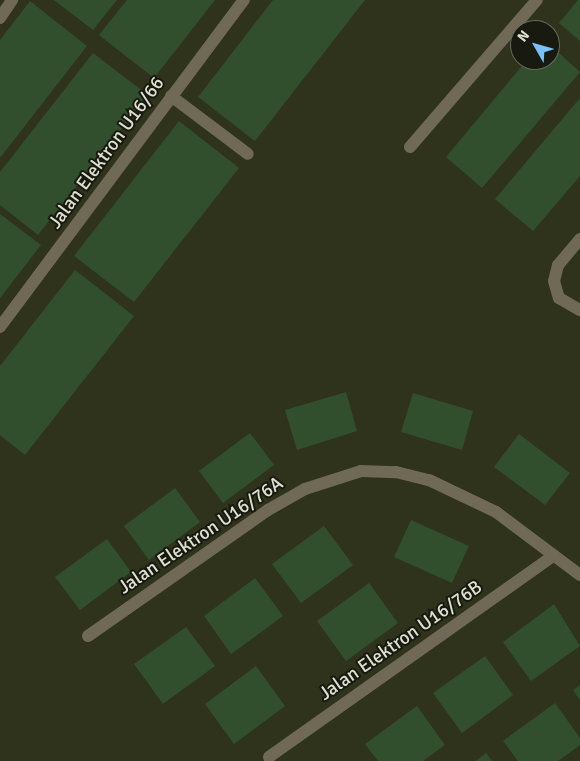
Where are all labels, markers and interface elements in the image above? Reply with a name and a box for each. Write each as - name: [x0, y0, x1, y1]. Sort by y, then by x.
- north arrow: [510, 20, 560, 70]
- text: N: [514, 27, 533, 45]
- street label: Jalan Elektron U16/66: [44, 73, 170, 233]
- street label: Jalan Elektron U16/76A: [114, 472, 288, 600]
- street label: Jalan Elektron U16/76B: [315, 576, 487, 706]

